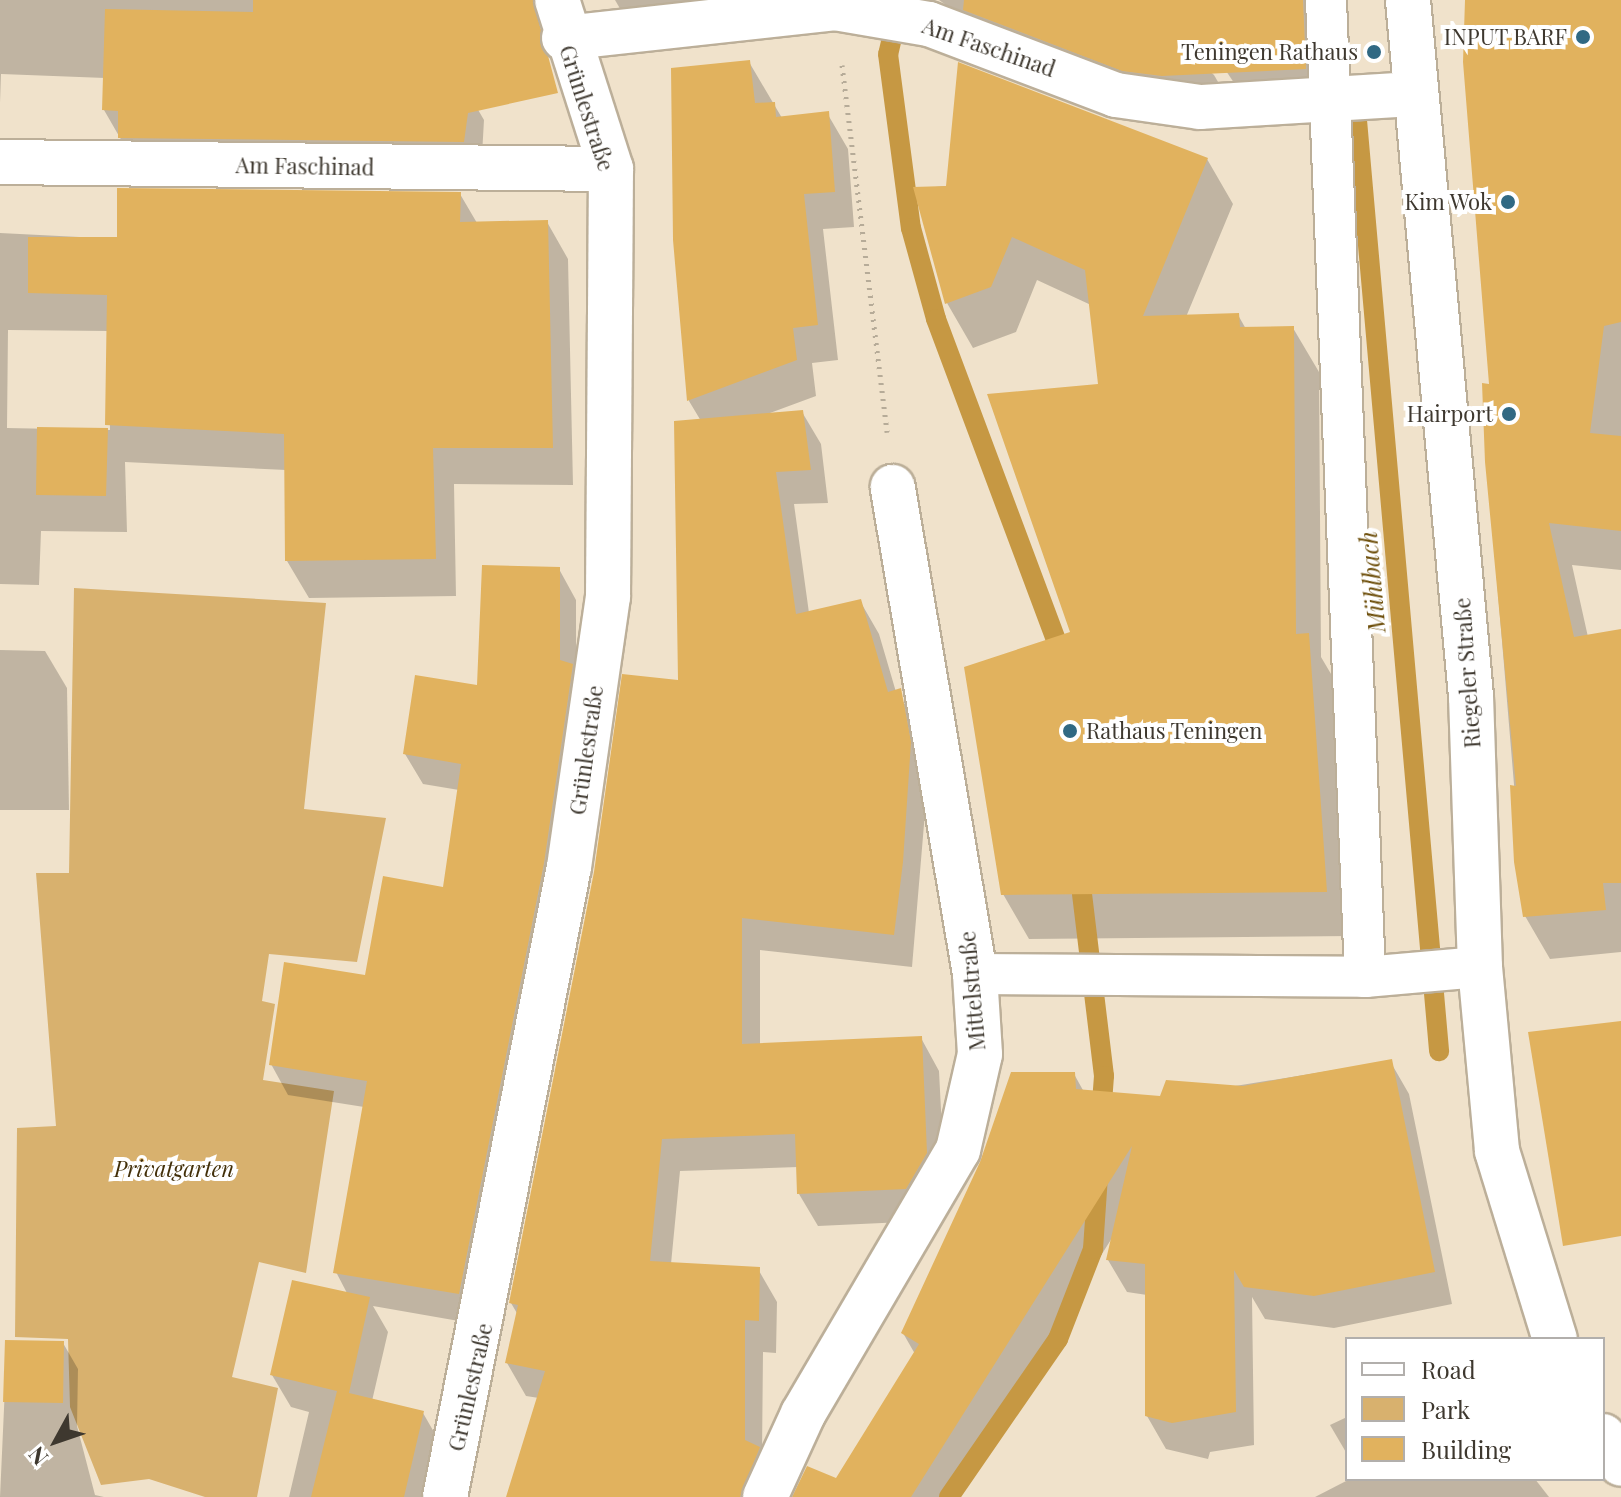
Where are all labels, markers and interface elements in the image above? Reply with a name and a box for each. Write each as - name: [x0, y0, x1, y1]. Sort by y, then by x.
- street label: Am Faschinad: [919, 12, 1059, 82]
- place label: INPUT BARF: [1443, 24, 1567, 50]
- marker: INPUT BARF: [1574, 28, 1592, 46]
- place label: Teningen Rathaus: [1181, 39, 1358, 65]
- street label: Grünlestraße: [554, 42, 620, 174]
- marker: Teningen Rathaus: [1365, 43, 1383, 61]
- street label: Am Faschinad: [235, 152, 375, 180]
- place label: Kim Wok: [1404, 189, 1492, 215]
- marker: Kim Wok: [1499, 193, 1517, 211]
- place label: Hairport: [1407, 401, 1493, 427]
- marker: Hairport: [1500, 405, 1518, 423]
- water label: Mühlbach: [1353, 530, 1391, 634]
- street label: Riegeler Straße: [1449, 597, 1485, 749]
- street label: Grünlestraße: [564, 683, 608, 817]
- place label: Rathaus Teningen: [1086, 718, 1263, 744]
- marker: Rathaus Teningen: [1061, 722, 1079, 740]
- street label: Mittelstraße: [954, 930, 990, 1052]
- park label: Privatgarten: [114, 1156, 234, 1182]
- street label: Grünlestraße: [442, 1320, 498, 1454]
- legend: [1345, 1337, 1605, 1481]
- text: Road: [1421, 1353, 1476, 1385]
- text: Park: [1421, 1393, 1470, 1425]
- north arrow: [16, 1401, 96, 1481]
- text: Building: [1421, 1433, 1511, 1465]
- text: N: [21, 1441, 54, 1472]

